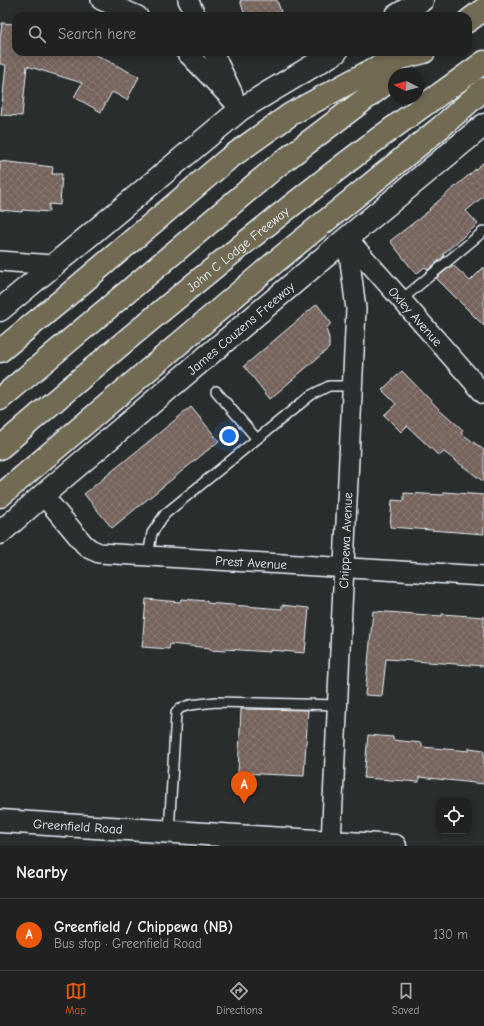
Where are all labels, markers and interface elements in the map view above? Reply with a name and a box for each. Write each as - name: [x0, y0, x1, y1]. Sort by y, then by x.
- search box: [12, 12, 472, 56]
- icon: search: [26, 23, 48, 45]
- text: Search here: [58, 25, 136, 43]
- north arrow: [388, 68, 424, 104]
- street label: John C Lodge Freeway: [183, 203, 292, 295]
- street label: James Couzens Freeway: [184, 278, 297, 378]
- street label: Oxley Avenue: [386, 284, 446, 349]
- your location: [219, 426, 239, 446]
- street label: Chippewa Avenue: [335, 491, 355, 589]
- street label: Prest Avenue: [215, 552, 288, 572]
- pin: A: [231, 771, 257, 804]
- map controls: [436, 798, 472, 834]
- button: locate: [436, 798, 472, 834]
- street label: Greenfield Road: [33, 816, 123, 836]
- text: Nearby: [16, 863, 67, 882]
- text: Greenfield / Chippewa (NB): [54, 918, 233, 936]
- text: A: [25, 927, 33, 942]
- text: 130 m: [433, 927, 468, 942]
- text: Bus stop · Greenfield Road: [54, 936, 202, 951]
- tab: Map: [65, 980, 87, 1017]
- tab: Directions: [216, 980, 263, 1017]
- tab: Saved: [392, 980, 419, 1017]

